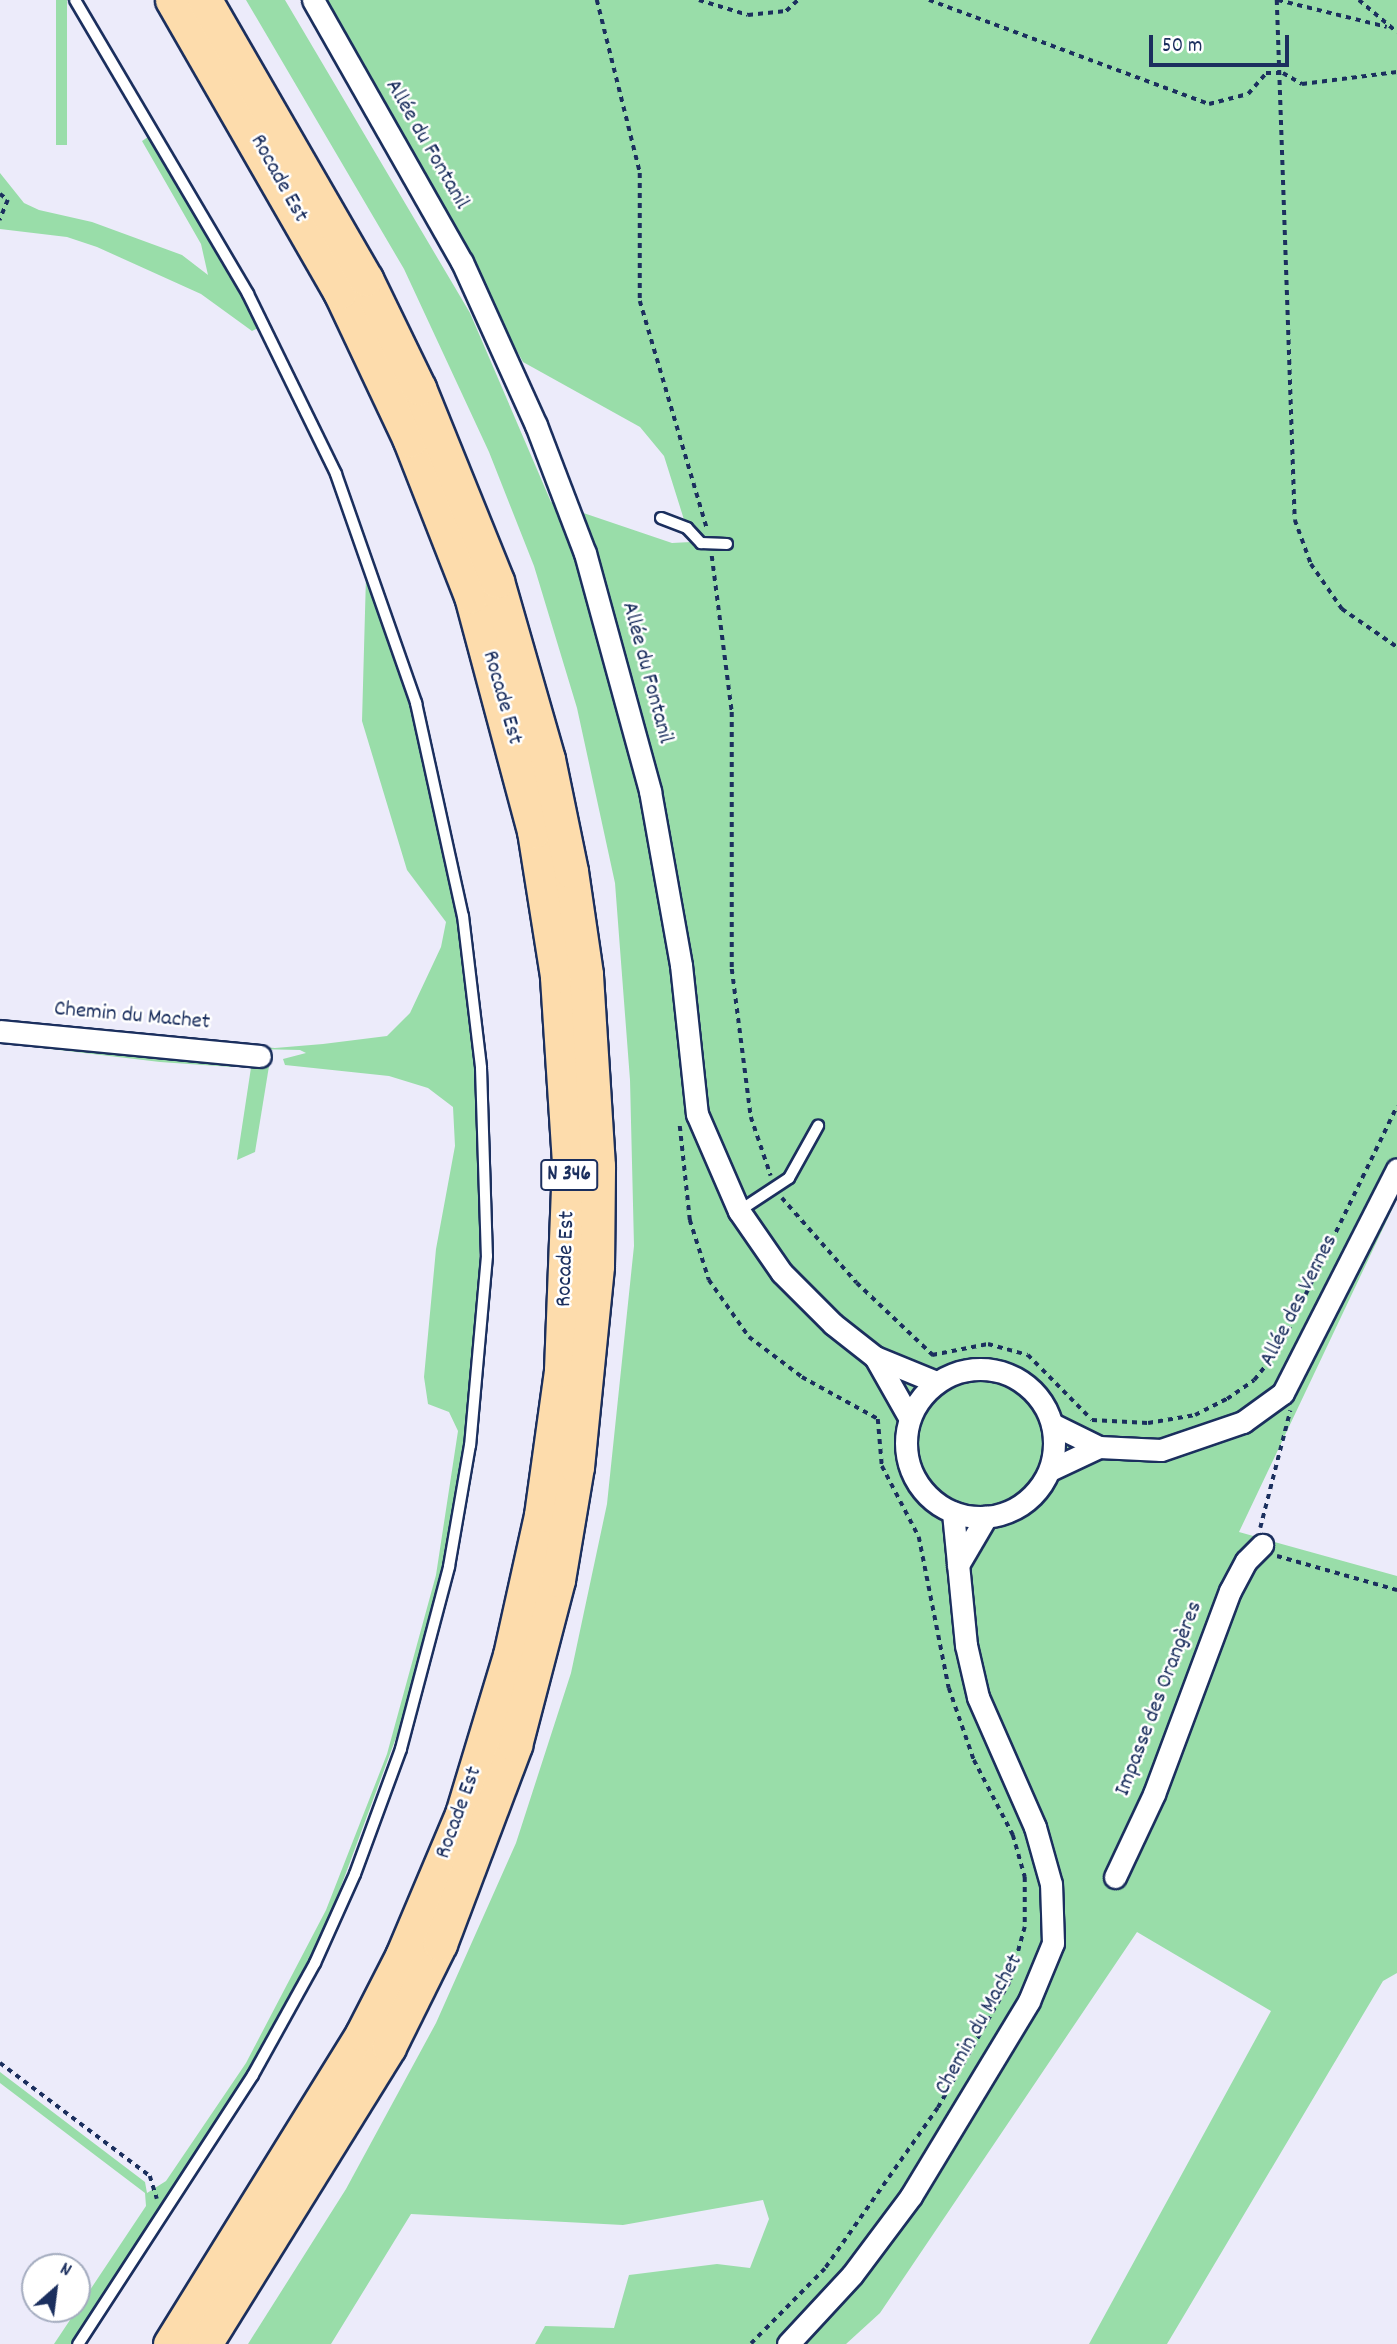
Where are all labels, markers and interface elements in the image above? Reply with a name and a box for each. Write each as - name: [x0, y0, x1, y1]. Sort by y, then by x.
- scale bar: [1152, 21, 1292, 65]
- text: 50 m: [1162, 32, 1202, 62]
- street label: Allée du Fontanil: [378, 75, 474, 215]
- street label: Rocade Est: [243, 130, 313, 228]
- street label: Allée du Fontanil: [614, 599, 678, 747]
- street label: Rocade Est: [474, 648, 528, 748]
- street label: Chemin du Machet: [53, 996, 211, 1038]
- road number: N 346: [539, 1158, 599, 1192]
- street label: Rocade Est: [552, 1210, 582, 1308]
- street label: Allée des Vernes: [1255, 1230, 1345, 1372]
- street label: Impasse des Orangères: [1110, 1598, 1210, 1800]
- street label: Rocade Est: [431, 1763, 489, 1863]
- street label: Chemin du Machet: [930, 1950, 1030, 2100]
- north arrow: [21, 2253, 91, 2323]
- text: N: [55, 2257, 76, 2285]

